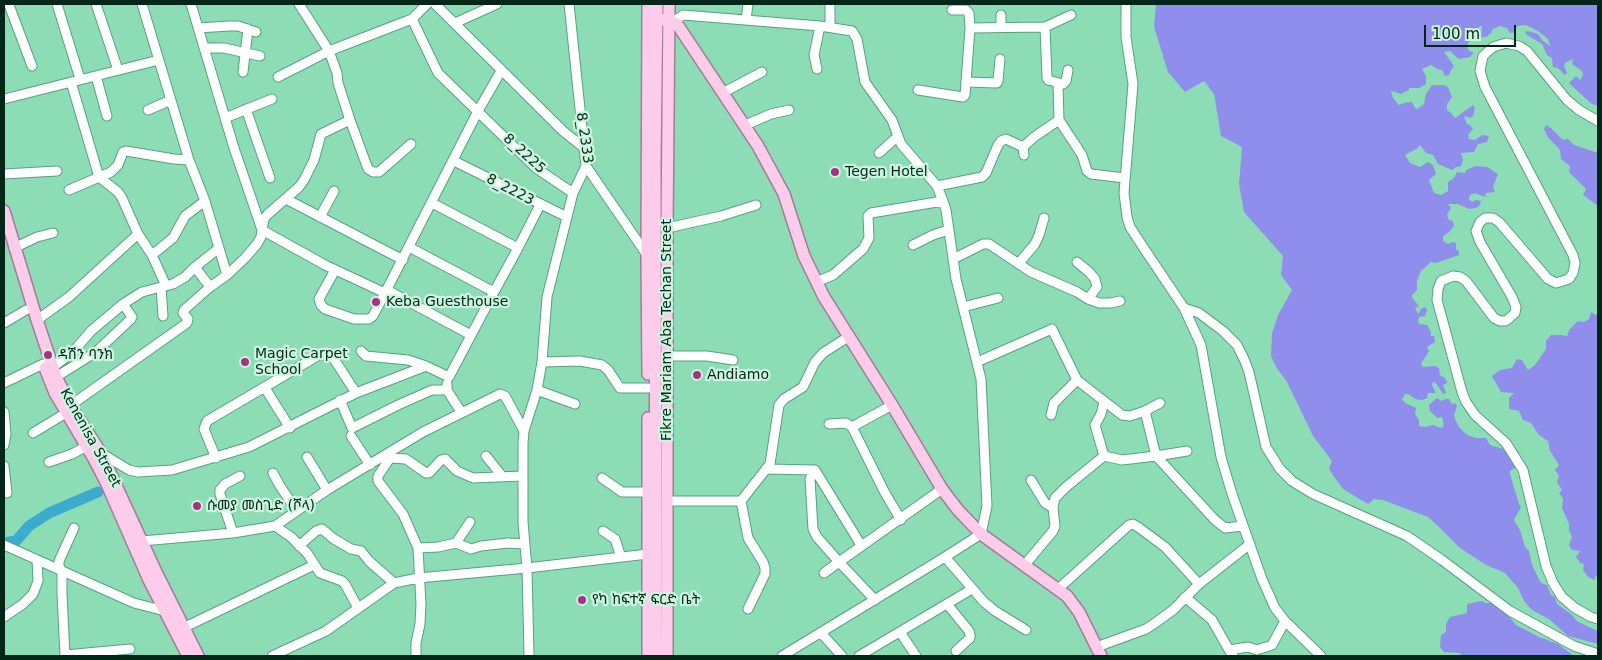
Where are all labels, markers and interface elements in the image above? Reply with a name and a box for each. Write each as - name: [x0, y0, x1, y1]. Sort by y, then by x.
- scale bar: [1427, 15, 1520, 47]
- text: 100 m: [1432, 25, 1480, 43]
- street label: 8_2333: [572, 111, 596, 165]
- street label: 8_2225: [499, 131, 549, 177]
- place label: Tegen Hotel: [845, 164, 928, 180]
- marker: Tegen Hotel: [829, 166, 841, 178]
- street label: 8_2223: [483, 171, 537, 209]
- street label: Fikre Mariam Aba Techan Street: [659, 219, 675, 441]
- place label: Keba Guesthouse: [386, 294, 508, 310]
- marker: Keba Guesthouse: [370, 296, 382, 308]
- place label: Magic Carpet School: [255, 346, 348, 378]
- place label: ዳሽን ባንክ: [58, 347, 113, 363]
- marker: ዳሽን ባንክ: [42, 349, 54, 361]
- marker: Magic Carpet School: [239, 356, 251, 368]
- place label: Andiamo: [707, 367, 769, 383]
- marker: Andiamo: [691, 369, 703, 381]
- street label: Kenenisa Street: [56, 386, 124, 490]
- place label: ሱመያ መስጊድ (ሾላ): [207, 498, 315, 514]
- marker: ሱመያ መስጊድ (ሾላ): [191, 500, 203, 512]
- place label: የካ ከፍተኛ ፍርድ ቤት: [592, 592, 700, 608]
- marker: የካ ከፍተኛ ፍርድ ቤት: [576, 594, 588, 606]

